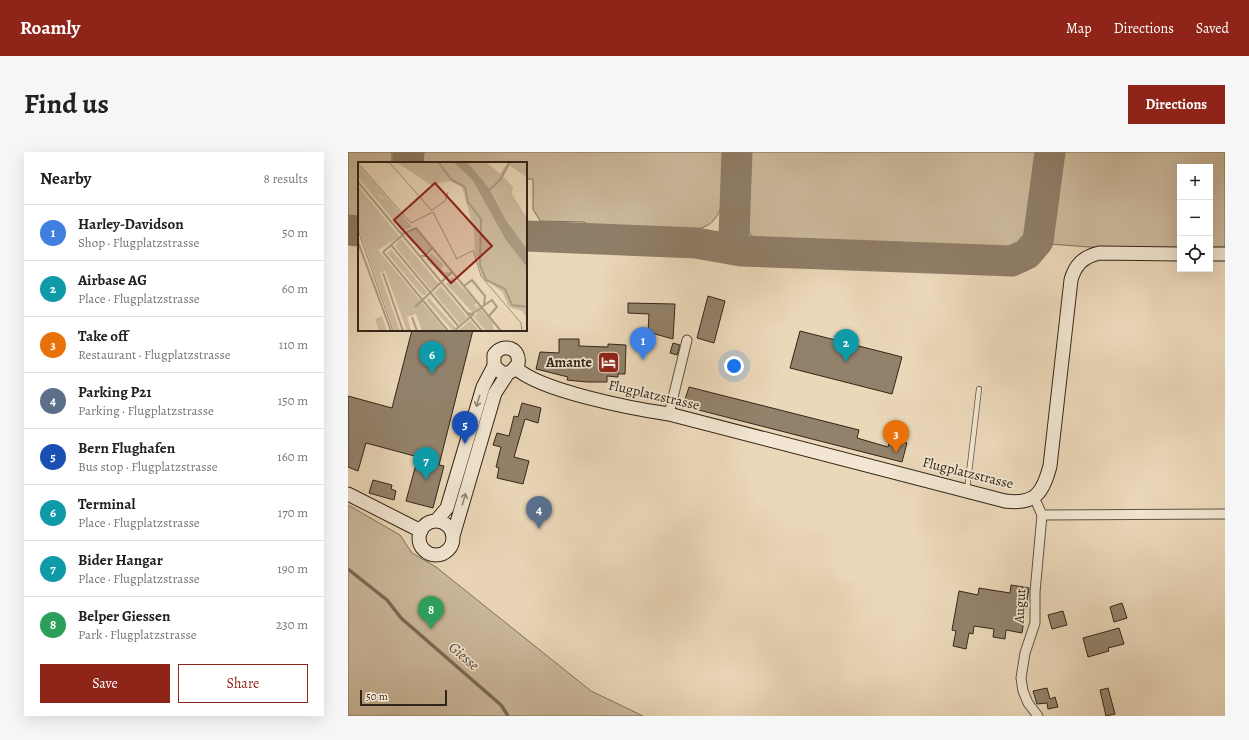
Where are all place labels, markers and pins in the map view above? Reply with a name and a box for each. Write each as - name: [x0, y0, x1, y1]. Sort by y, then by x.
- pin: 1: [630, 327, 656, 360]
- pin: 2: [833, 329, 859, 362]
- pin: 6: [419, 341, 445, 374]
- hotel icon: Amante: [595, 349, 621, 375]
- place label: Amante: [545, 353, 593, 372]
- pin: 5: [452, 411, 478, 444]
- pin: 3: [883, 420, 909, 453]
- pin: 7: [413, 447, 439, 480]
- pin: 4: [526, 496, 552, 529]
- pin: 8: [418, 596, 444, 629]

